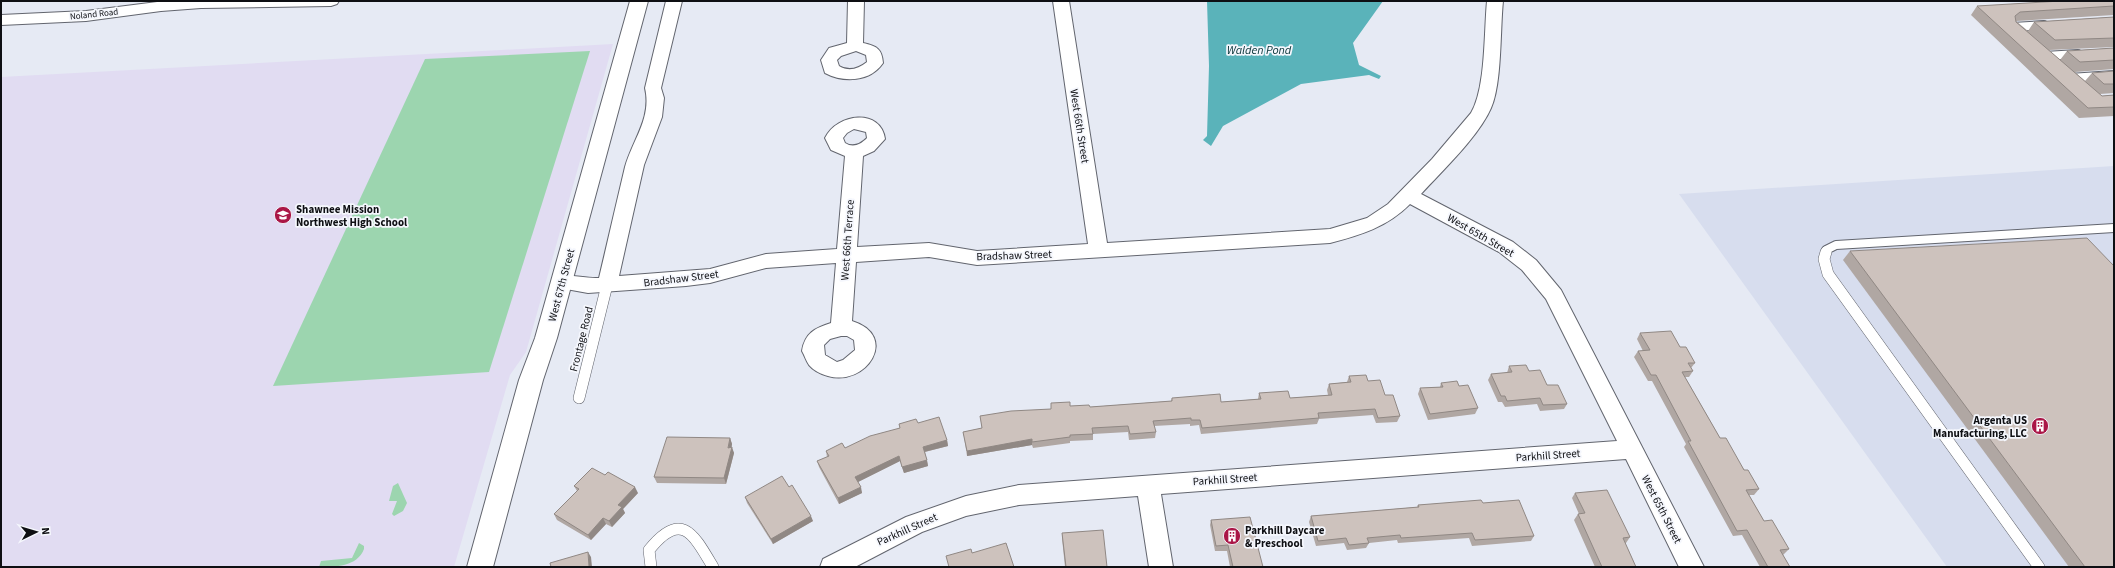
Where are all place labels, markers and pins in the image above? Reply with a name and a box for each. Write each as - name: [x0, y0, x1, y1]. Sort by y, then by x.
- place label: Shawnee Mission Northwest High School: [296, 202, 408, 230]
- school or university icon: Shawnee Mission Northwest High School: [273, 205, 293, 225]
- place label: Argenta US Manufacturing, LLC: [1933, 413, 2028, 441]
- building icon: Argenta US Manufacturing, LLC: [2030, 416, 2050, 436]
- place label: Parkhill Daycare & Preschool: [1245, 523, 1325, 551]
- building icon: Parkhill Daycare & Preschool: [1222, 526, 1242, 546]

